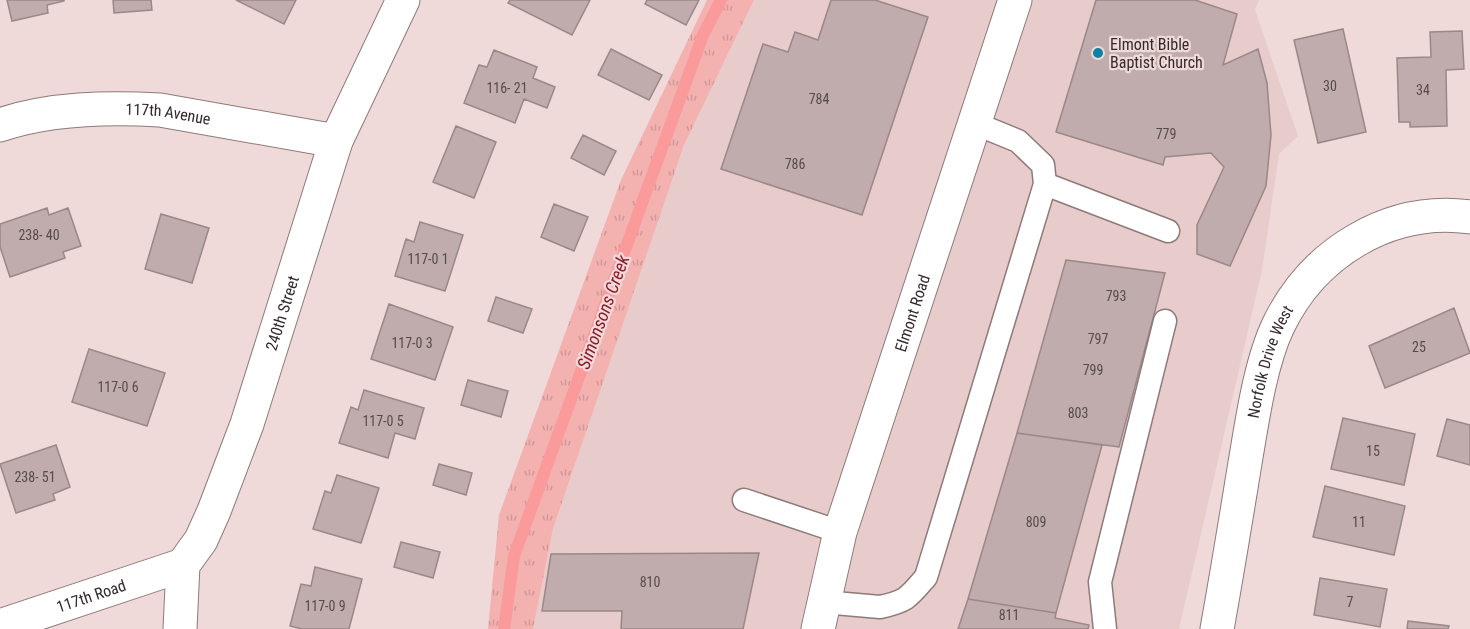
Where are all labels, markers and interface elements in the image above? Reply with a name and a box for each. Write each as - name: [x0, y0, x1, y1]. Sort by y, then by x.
- place label: Elmont Bible Baptist Church: [1110, 35, 1203, 72]
- marker: Elmont Bible Baptist Church: [1091, 46, 1105, 60]
- house number: 30: [1323, 78, 1337, 94]
- house number: 116- 21: [486, 80, 528, 96]
- house number: 34: [1416, 82, 1430, 98]
- house number: 784: [809, 91, 829, 107]
- street label: 117th Avenue: [125, 99, 212, 128]
- house number: 779: [1156, 126, 1176, 142]
- house number: 786: [785, 156, 805, 172]
- house number: 238- 40: [18, 227, 60, 243]
- house number: 117-0 1: [407, 251, 449, 267]
- water label: Simonsons Creek: [573, 251, 634, 372]
- street label: Elmont Road: [891, 272, 934, 354]
- street label: 240th Street: [261, 273, 303, 353]
- house number: 793: [1106, 288, 1126, 304]
- street label: Norfolk Drive West: [1243, 301, 1297, 420]
- house number: 797: [1088, 331, 1108, 347]
- house number: 117-0 3: [391, 335, 433, 351]
- house number: 25: [1412, 339, 1426, 355]
- house number: 799: [1083, 362, 1103, 378]
- house number: 117-0 6: [97, 379, 139, 395]
- house number: 803: [1068, 405, 1088, 421]
- house number: 117-0 5: [362, 413, 404, 429]
- house number: 15: [1366, 443, 1380, 459]
- house number: 238- 51: [14, 469, 56, 485]
- house number: 809: [1026, 514, 1046, 530]
- house number: 11: [1352, 514, 1366, 530]
- house number: 810: [640, 574, 660, 590]
- street label: 117th Road: [54, 575, 128, 616]
- house number: 7: [1347, 594, 1354, 610]
- house number: 117-0 9: [304, 598, 346, 614]
- house number: 811: [999, 607, 1019, 623]

